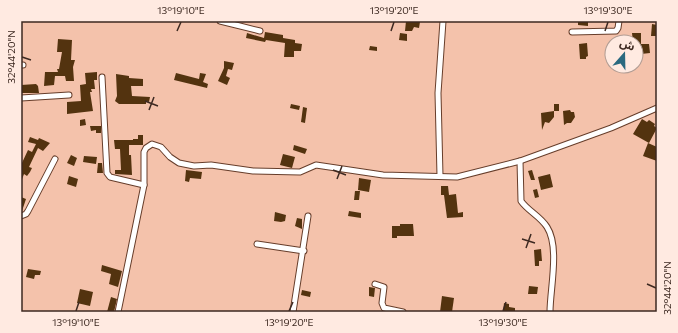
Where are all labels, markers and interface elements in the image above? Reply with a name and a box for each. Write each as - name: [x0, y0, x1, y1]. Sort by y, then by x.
- text: 13°19'10"E: [157, 4, 205, 16]
- text: 13°19'20"E: [370, 4, 418, 16]
- text: 13°19'30"E: [584, 4, 633, 16]
- text: 32°44'20"N: [5, 30, 17, 84]
- north arrow: [604, 34, 644, 74]
- text: ش: [618, 35, 637, 54]
- text: 32°44'20"N: [661, 261, 673, 315]
- text: 13°19'10"E: [52, 316, 100, 328]
- text: 13°19'20"E: [265, 316, 313, 328]
- text: 13°19'30"E: [479, 316, 528, 328]

